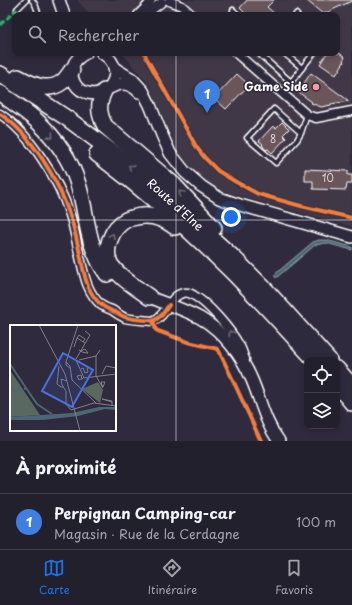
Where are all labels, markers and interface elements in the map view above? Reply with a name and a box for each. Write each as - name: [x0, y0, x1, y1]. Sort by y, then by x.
- search box: [12, 12, 340, 56]
- icon: search: [26, 23, 48, 45]
- text: Rechercher: [58, 23, 139, 46]
- place label: Game Side: [244, 77, 308, 95]
- pin: 1: [194, 80, 220, 113]
- marker: Game Side: [311, 82, 321, 92]
- house number: 8: [270, 131, 276, 146]
- one-way arrow: [46, 132, 53, 139]
- one-way arrow: [129, 164, 136, 171]
- house number: 10: [322, 170, 334, 185]
- street label: Route d'Elne: [143, 174, 208, 235]
- one-way arrow: [179, 190, 186, 198]
- your location: [221, 207, 241, 227]
- one-way arrow: [107, 232, 115, 240]
- inset map: [10, 325, 116, 431]
- one-way arrow: [229, 330, 236, 337]
- map controls: [304, 357, 340, 429]
- button: locate: [304, 357, 340, 393]
- button: layers: [304, 393, 340, 429]
- text: À proximité: [16, 454, 116, 480]
- text: Perpignan Camping-car: [54, 501, 236, 524]
- text: 1: [26, 512, 32, 531]
- text: 100 m: [296, 512, 336, 531]
- text: Magasin · Rue de la Cerdagne: [54, 524, 240, 543]
- tab: Carte: [39, 557, 70, 598]
- tab: Itinéraire: [148, 557, 197, 598]
- tab: Favoris: [275, 557, 313, 598]

